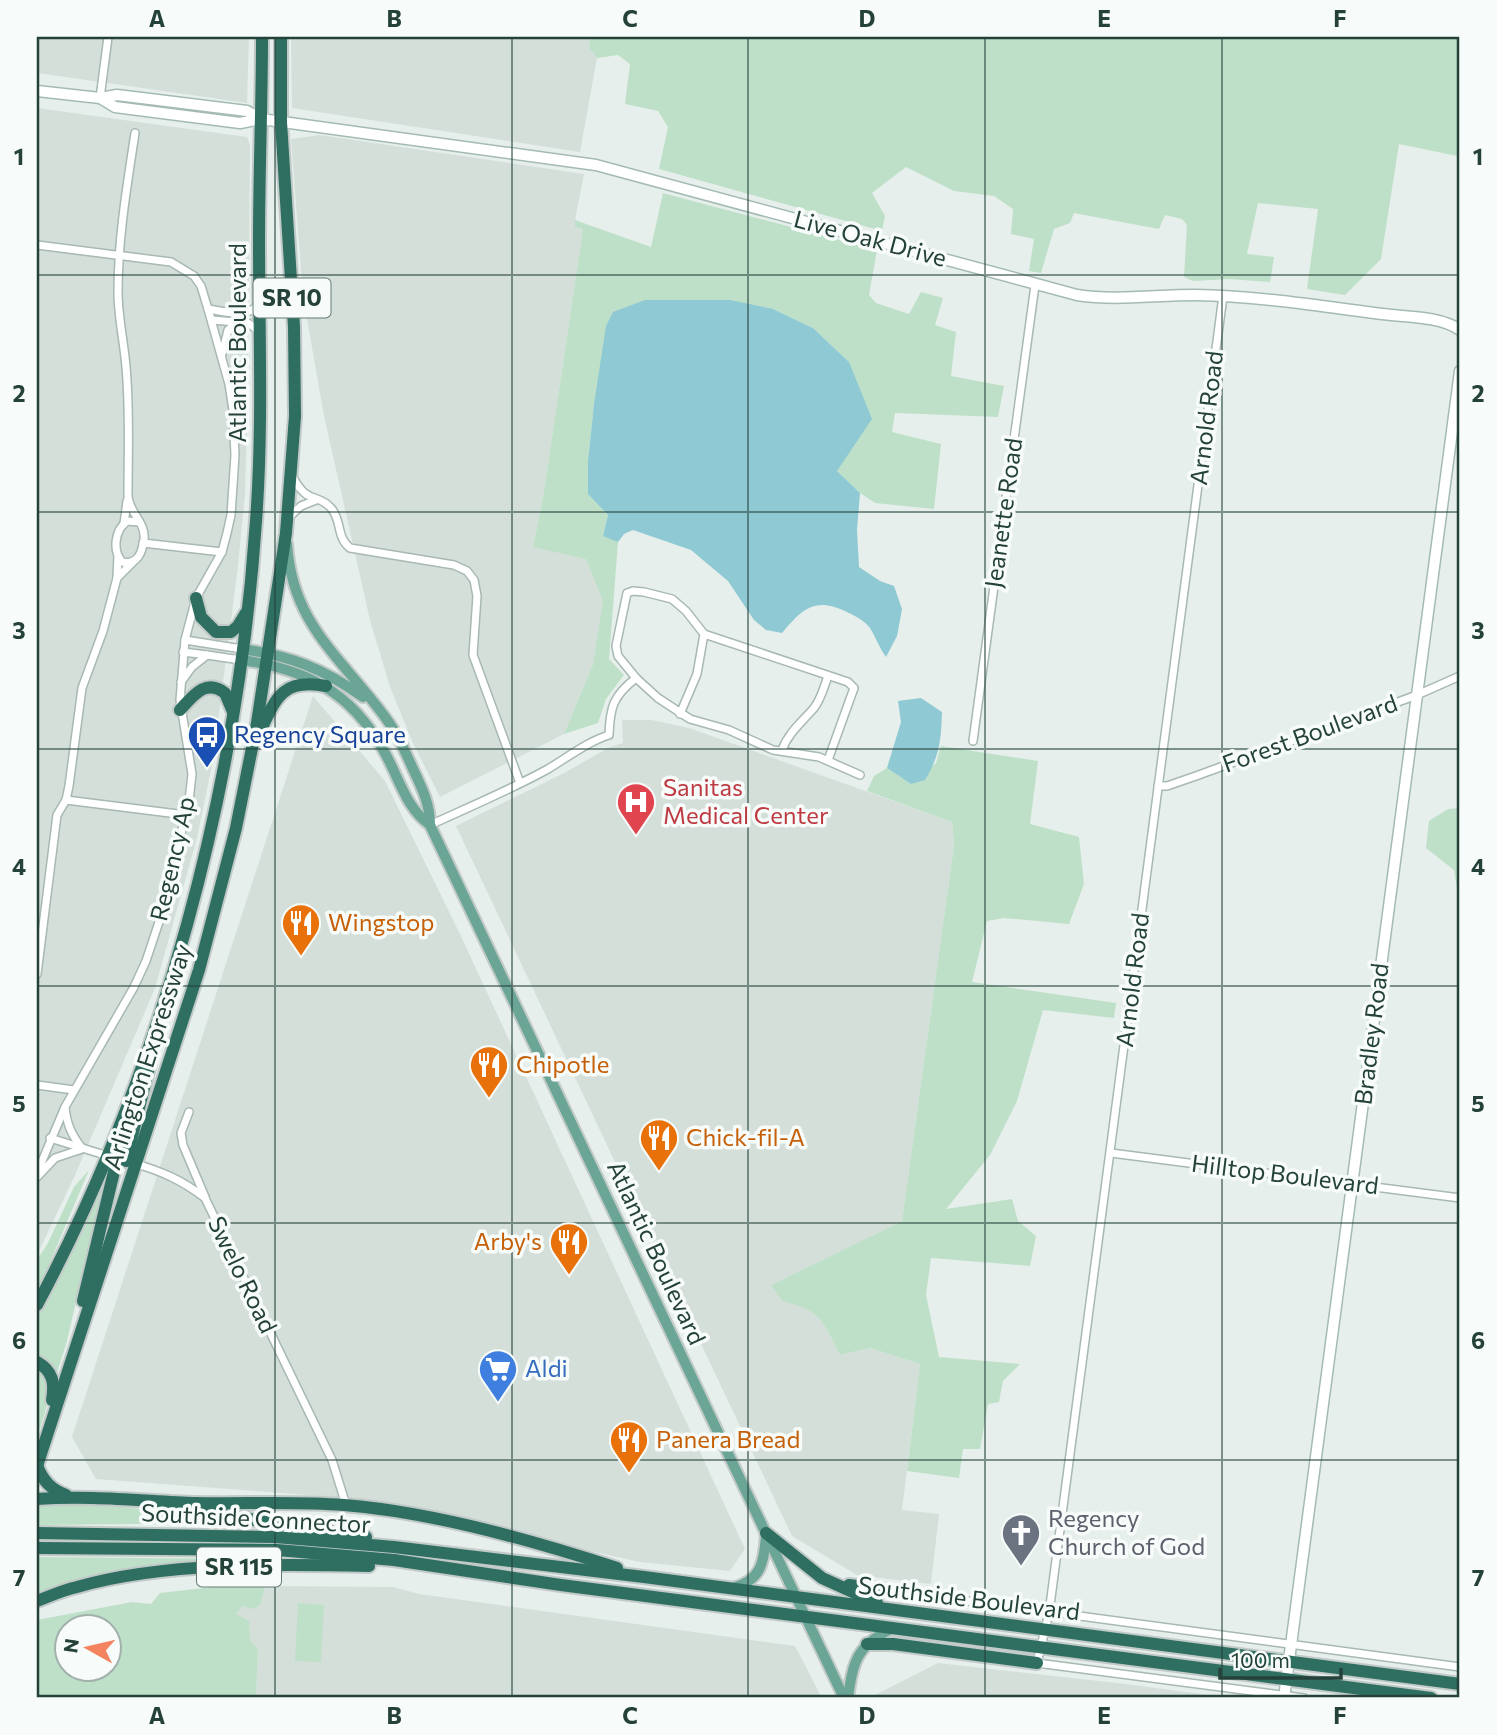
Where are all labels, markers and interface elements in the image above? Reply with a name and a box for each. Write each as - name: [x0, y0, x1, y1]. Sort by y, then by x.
- text: A: [149, 4, 166, 32]
- text: B: [386, 4, 402, 32]
- text: C: [622, 4, 638, 32]
- text: D: [859, 4, 876, 32]
- text: E: [1097, 4, 1111, 32]
- text: F: [1333, 4, 1347, 32]
- text: 1: [14, 142, 24, 170]
- text: 1: [1473, 142, 1483, 170]
- street label: Live Oak Drive: [791, 203, 950, 272]
- street label: Atlantic Boulevard: [222, 243, 251, 443]
- road number: SR 10: [254, 278, 330, 318]
- street label: Arnold Road: [1183, 349, 1228, 487]
- text: 2: [12, 379, 26, 407]
- text: 2: [1471, 379, 1485, 407]
- street label: Jeanette Road: [978, 436, 1027, 590]
- text: 3: [12, 616, 26, 644]
- text: 3: [1471, 616, 1485, 644]
- street label: Forest Boulevard: [1218, 687, 1401, 778]
- bus stop icon: Regency Square: [186, 714, 228, 769]
- place label: Regency Square: [234, 719, 406, 748]
- place label: Sanitas Medical Center: [663, 772, 829, 829]
- hospital icon: Sanitas Medical Center: [615, 781, 657, 836]
- street label: Regency Ap: [143, 794, 200, 924]
- text: 4: [12, 852, 26, 880]
- text: 4: [1471, 852, 1485, 880]
- restaurant icon: Wingstop: [280, 902, 322, 957]
- place label: Wingstop: [328, 907, 434, 936]
- street label: Arnold Road: [1109, 911, 1154, 1049]
- street label: Arlington Expressway: [96, 940, 197, 1173]
- street label: Bradley Road: [1347, 961, 1394, 1106]
- restaurant icon: Chipotle: [468, 1044, 510, 1099]
- place label: Chipotle: [516, 1049, 609, 1078]
- text: 5: [12, 1089, 26, 1117]
- text: 5: [1471, 1089, 1485, 1117]
- restaurant icon: Chick-fil-A: [638, 1117, 680, 1172]
- place label: Chick-fil-A: [686, 1122, 805, 1151]
- street label: Hilltop Boulevard: [1190, 1148, 1380, 1199]
- street label: Atlantic Boulevard: [602, 1156, 713, 1349]
- street label: Swelo Road: [203, 1211, 284, 1337]
- restaurant icon: Arby's: [548, 1221, 590, 1276]
- place label: Arby's: [474, 1226, 542, 1255]
- text: 6: [12, 1326, 26, 1354]
- text: 6: [1471, 1326, 1485, 1354]
- supermarket icon: Aldi: [477, 1348, 519, 1403]
- place label: Aldi: [525, 1353, 568, 1382]
- restaurant icon: Panera Bread: [608, 1419, 650, 1474]
- place label: Panera Bread: [656, 1424, 800, 1453]
- street label: Southside Connector: [140, 1497, 372, 1538]
- place label: Regency Church of God: [1048, 1503, 1205, 1560]
- church icon: Regency Church of God: [1000, 1512, 1042, 1567]
- road number: SR 115: [197, 1548, 281, 1586]
- text: 7: [13, 1563, 25, 1591]
- text: 7: [1472, 1563, 1484, 1591]
- street label: Southside Boulevard: [857, 1570, 1082, 1625]
- north arrow: [52, 1612, 122, 1682]
- text: N: [58, 1637, 83, 1654]
- scale bar: [1220, 1637, 1341, 1681]
- text: 100 m: [1231, 1647, 1290, 1672]
- text: A: [149, 1701, 166, 1729]
- text: B: [386, 1701, 402, 1729]
- text: C: [622, 1701, 638, 1729]
- text: D: [859, 1701, 876, 1729]
- text: E: [1097, 1701, 1111, 1729]
- text: F: [1333, 1701, 1347, 1729]

